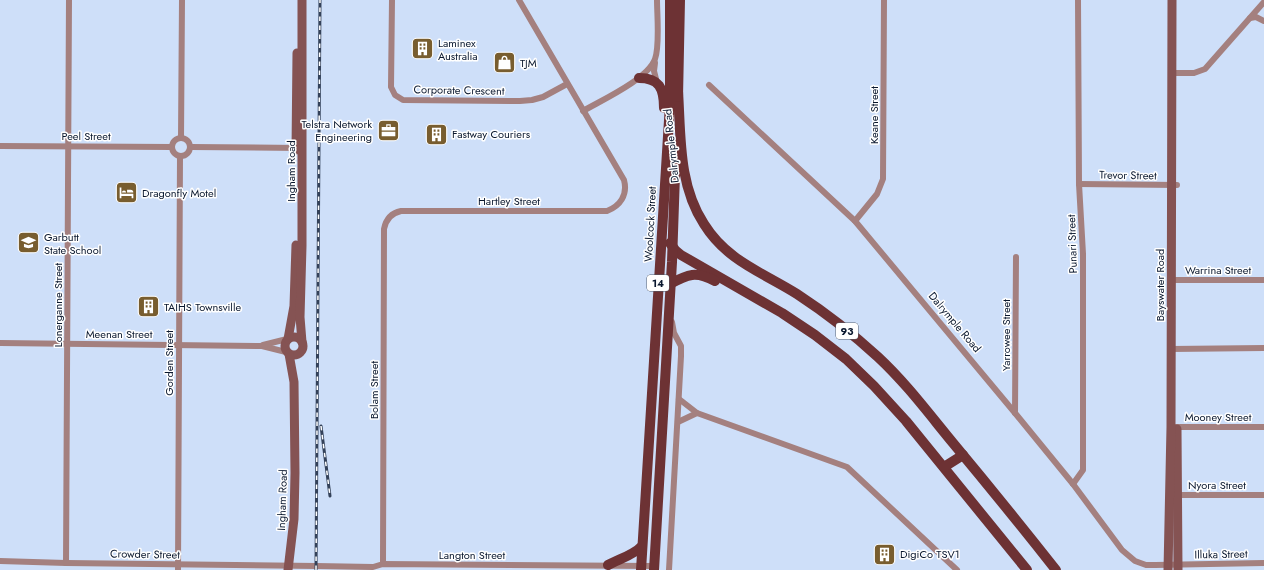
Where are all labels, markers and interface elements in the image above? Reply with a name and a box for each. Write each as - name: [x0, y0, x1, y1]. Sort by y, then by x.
- place label: Laminex Australia: [438, 35, 478, 64]
- building icon: Laminex Australia: [409, 36, 435, 62]
- shop icon: TJM: [491, 50, 517, 76]
- place label: TJM: [520, 55, 537, 71]
- street label: Corporate Crescent: [413, 81, 505, 99]
- street label: Keane Street: [866, 86, 882, 144]
- street label: Dalrymple Road: [659, 108, 683, 184]
- place label: Telstra Network Engineering: [302, 116, 372, 145]
- office icon: Telstra Network Engineering: [375, 117, 401, 143]
- building icon: Fastway Couriers: [424, 121, 450, 147]
- place label: Fastway Couriers: [452, 126, 531, 142]
- street label: Peel Street: [61, 128, 111, 144]
- street label: Ingham Road: [283, 140, 299, 202]
- street label: Trevor Street: [1099, 167, 1157, 184]
- hotel icon: Dragonfly Motel: [113, 180, 139, 206]
- place label: Dragonfly Motel: [142, 185, 216, 201]
- street label: Woolcock Street: [640, 186, 660, 262]
- street label: Hartley Street: [478, 193, 540, 209]
- street label: Punari Street: [1063, 214, 1081, 274]
- place label: Garbutt State School: [44, 229, 101, 258]
- school or university icon: Garbutt State School: [16, 230, 42, 256]
- street label: Bayswater Road: [1152, 249, 1168, 321]
- street label: Lonerganne Street: [50, 262, 66, 347]
- street label: Warrina Street: [1185, 262, 1251, 278]
- road number: 14: [647, 275, 669, 291]
- street label: Dalrymple Road: [925, 288, 985, 356]
- building icon: TAIHS Townsville: [135, 294, 161, 320]
- place label: TAIHS Townsville: [164, 299, 241, 315]
- street label: Yarrowee Street: [998, 299, 1014, 371]
- road number: 93: [836, 323, 858, 339]
- street label: Meenan Street: [86, 326, 153, 342]
- street label: Gorden Street: [161, 330, 177, 396]
- street label: Bolam Street: [366, 361, 382, 419]
- street label: Mooney Street: [1185, 409, 1252, 425]
- street label: Ingham Road: [273, 469, 291, 531]
- street label: Nyora Street: [1188, 477, 1246, 493]
- building icon: DigiCo TSV1: [871, 541, 897, 567]
- street label: Crowder Street: [110, 545, 180, 563]
- place label: DigiCo TSV1: [900, 546, 960, 562]
- street label: Illuka Street: [1194, 546, 1248, 562]
- street label: Langton Street: [439, 547, 505, 563]

